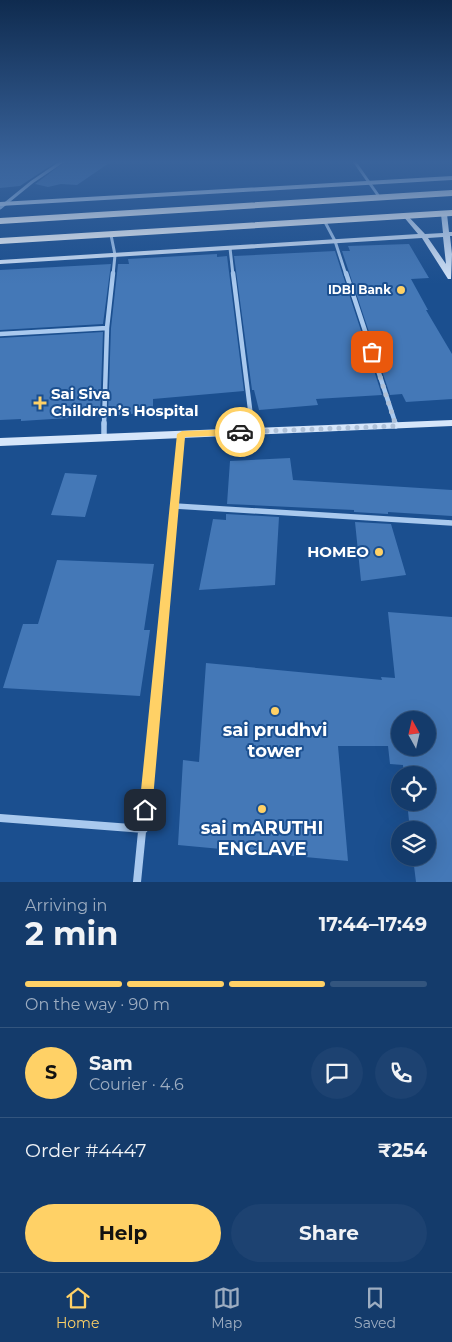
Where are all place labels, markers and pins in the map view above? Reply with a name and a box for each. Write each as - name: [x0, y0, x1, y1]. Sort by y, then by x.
- place label: IDBI Bank: [328, 282, 391, 297]
- marker: IDBI Bank: [395, 284, 407, 296]
- pin: [351, 331, 393, 373]
- place label: Sai Siva Children’s Hospital: [51, 384, 198, 420]
- marker: Sai Siva Children’s Hospital: [33, 396, 47, 410]
- place label: HOMEO: [307, 542, 369, 561]
- marker: HOMEO: [373, 546, 385, 558]
- marker: sai prudhvi tower: [269, 705, 281, 717]
- place label: sai prudhvi tower: [223, 719, 327, 762]
- pin: [124, 789, 166, 831]
- marker: sai mARUTHI ENCLAVE: [256, 803, 268, 815]
- place label: sai mARUTHI ENCLAVE: [201, 817, 323, 860]

